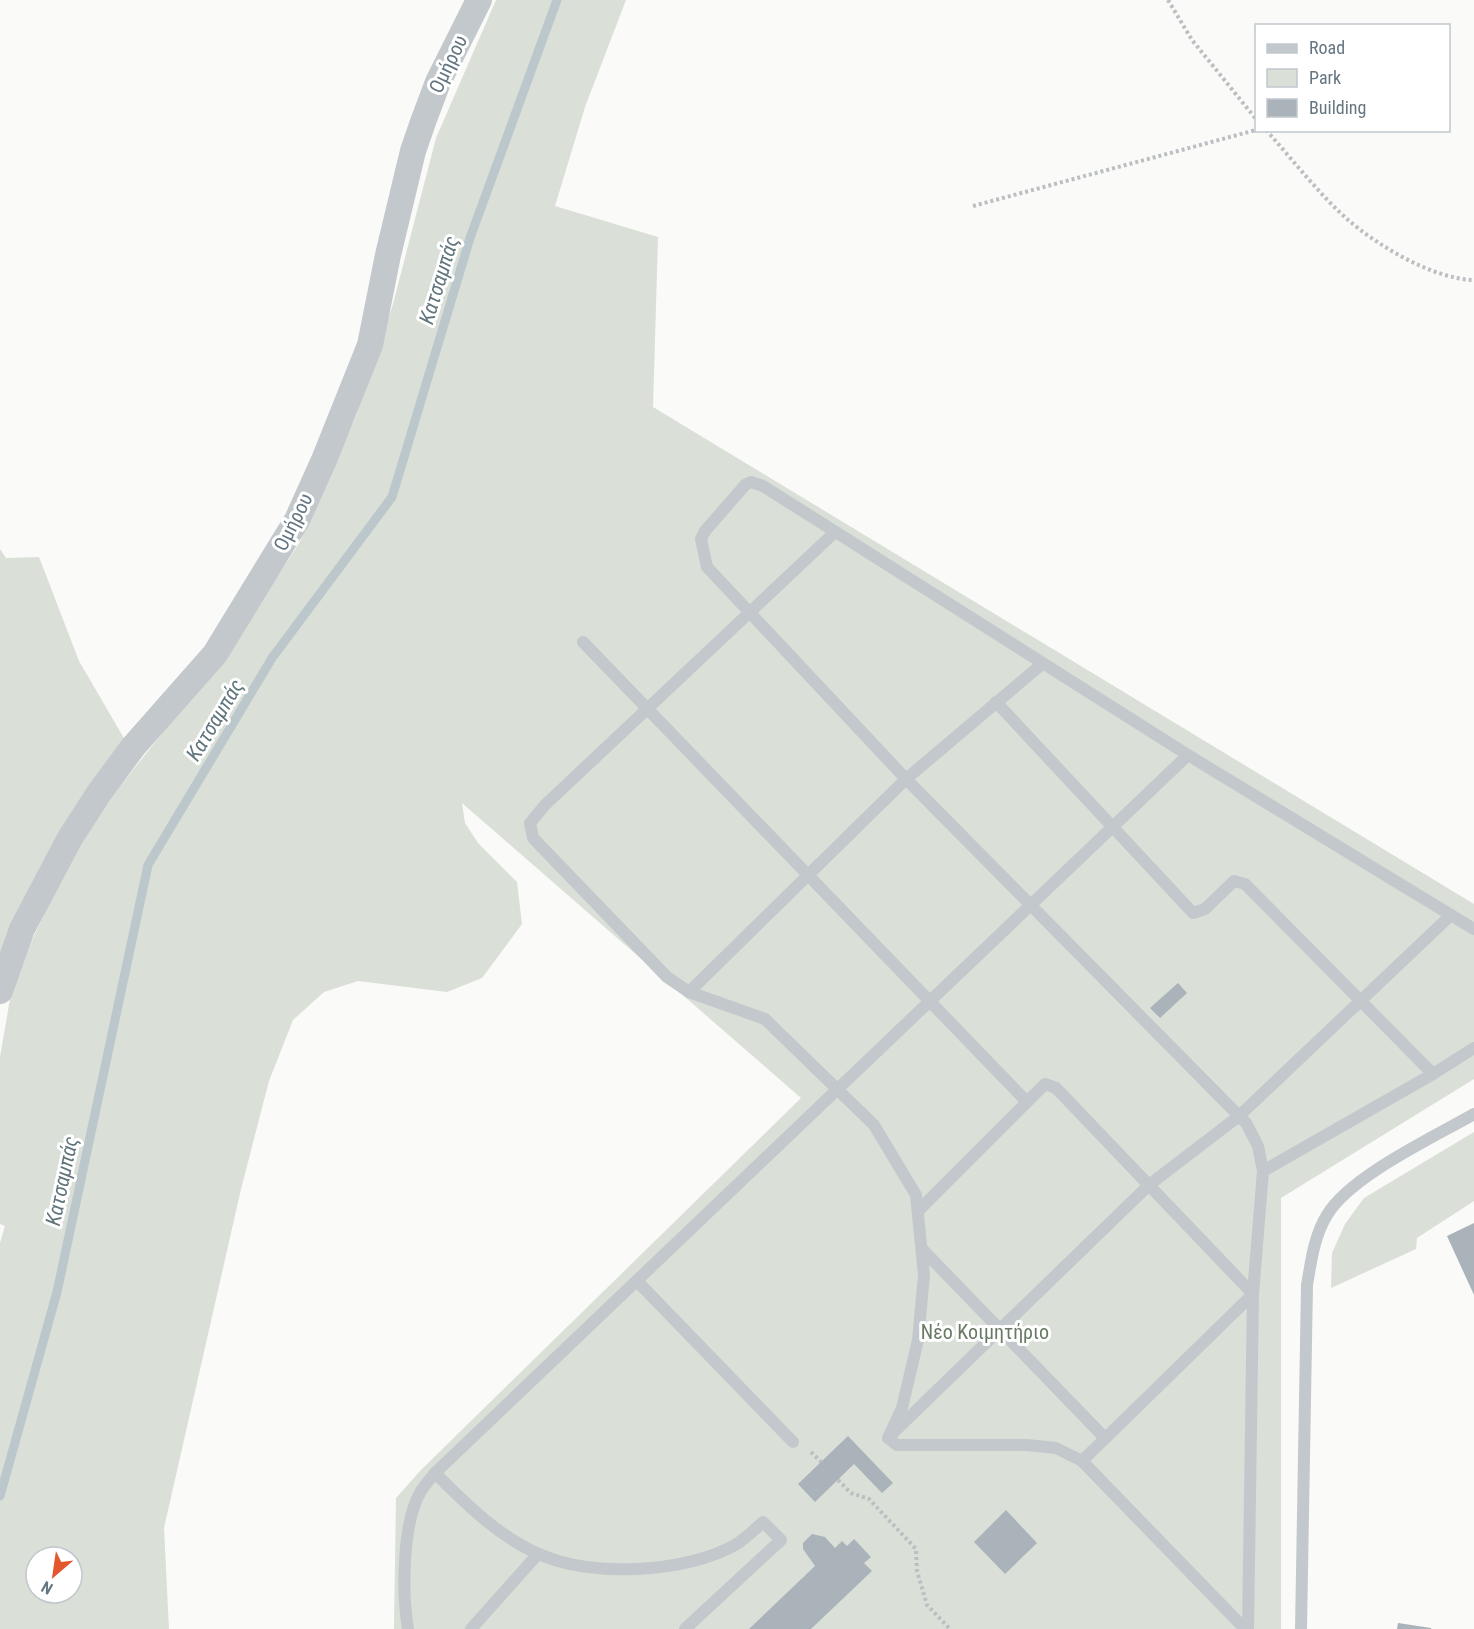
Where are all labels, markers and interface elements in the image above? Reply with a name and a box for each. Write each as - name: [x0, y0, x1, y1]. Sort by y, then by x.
- legend: [1255, 24, 1450, 132]
- street label: Ομήρου: [424, 31, 472, 97]
- text: Road: [1309, 37, 1345, 58]
- text: Park: [1309, 67, 1341, 88]
- text: Building: [1309, 97, 1366, 118]
- water label: Κατσαμπάς: [414, 233, 464, 327]
- street label: Ομήρου: [268, 489, 318, 555]
- water label: Κατσαμπάς: [181, 675, 249, 765]
- water label: Κατσαμπάς: [41, 1134, 83, 1228]
- park label: Νέο Κοιμητήριο: [921, 1320, 1049, 1344]
- north arrow: [24, 1545, 84, 1605]
- text: N: [38, 1577, 56, 1598]

